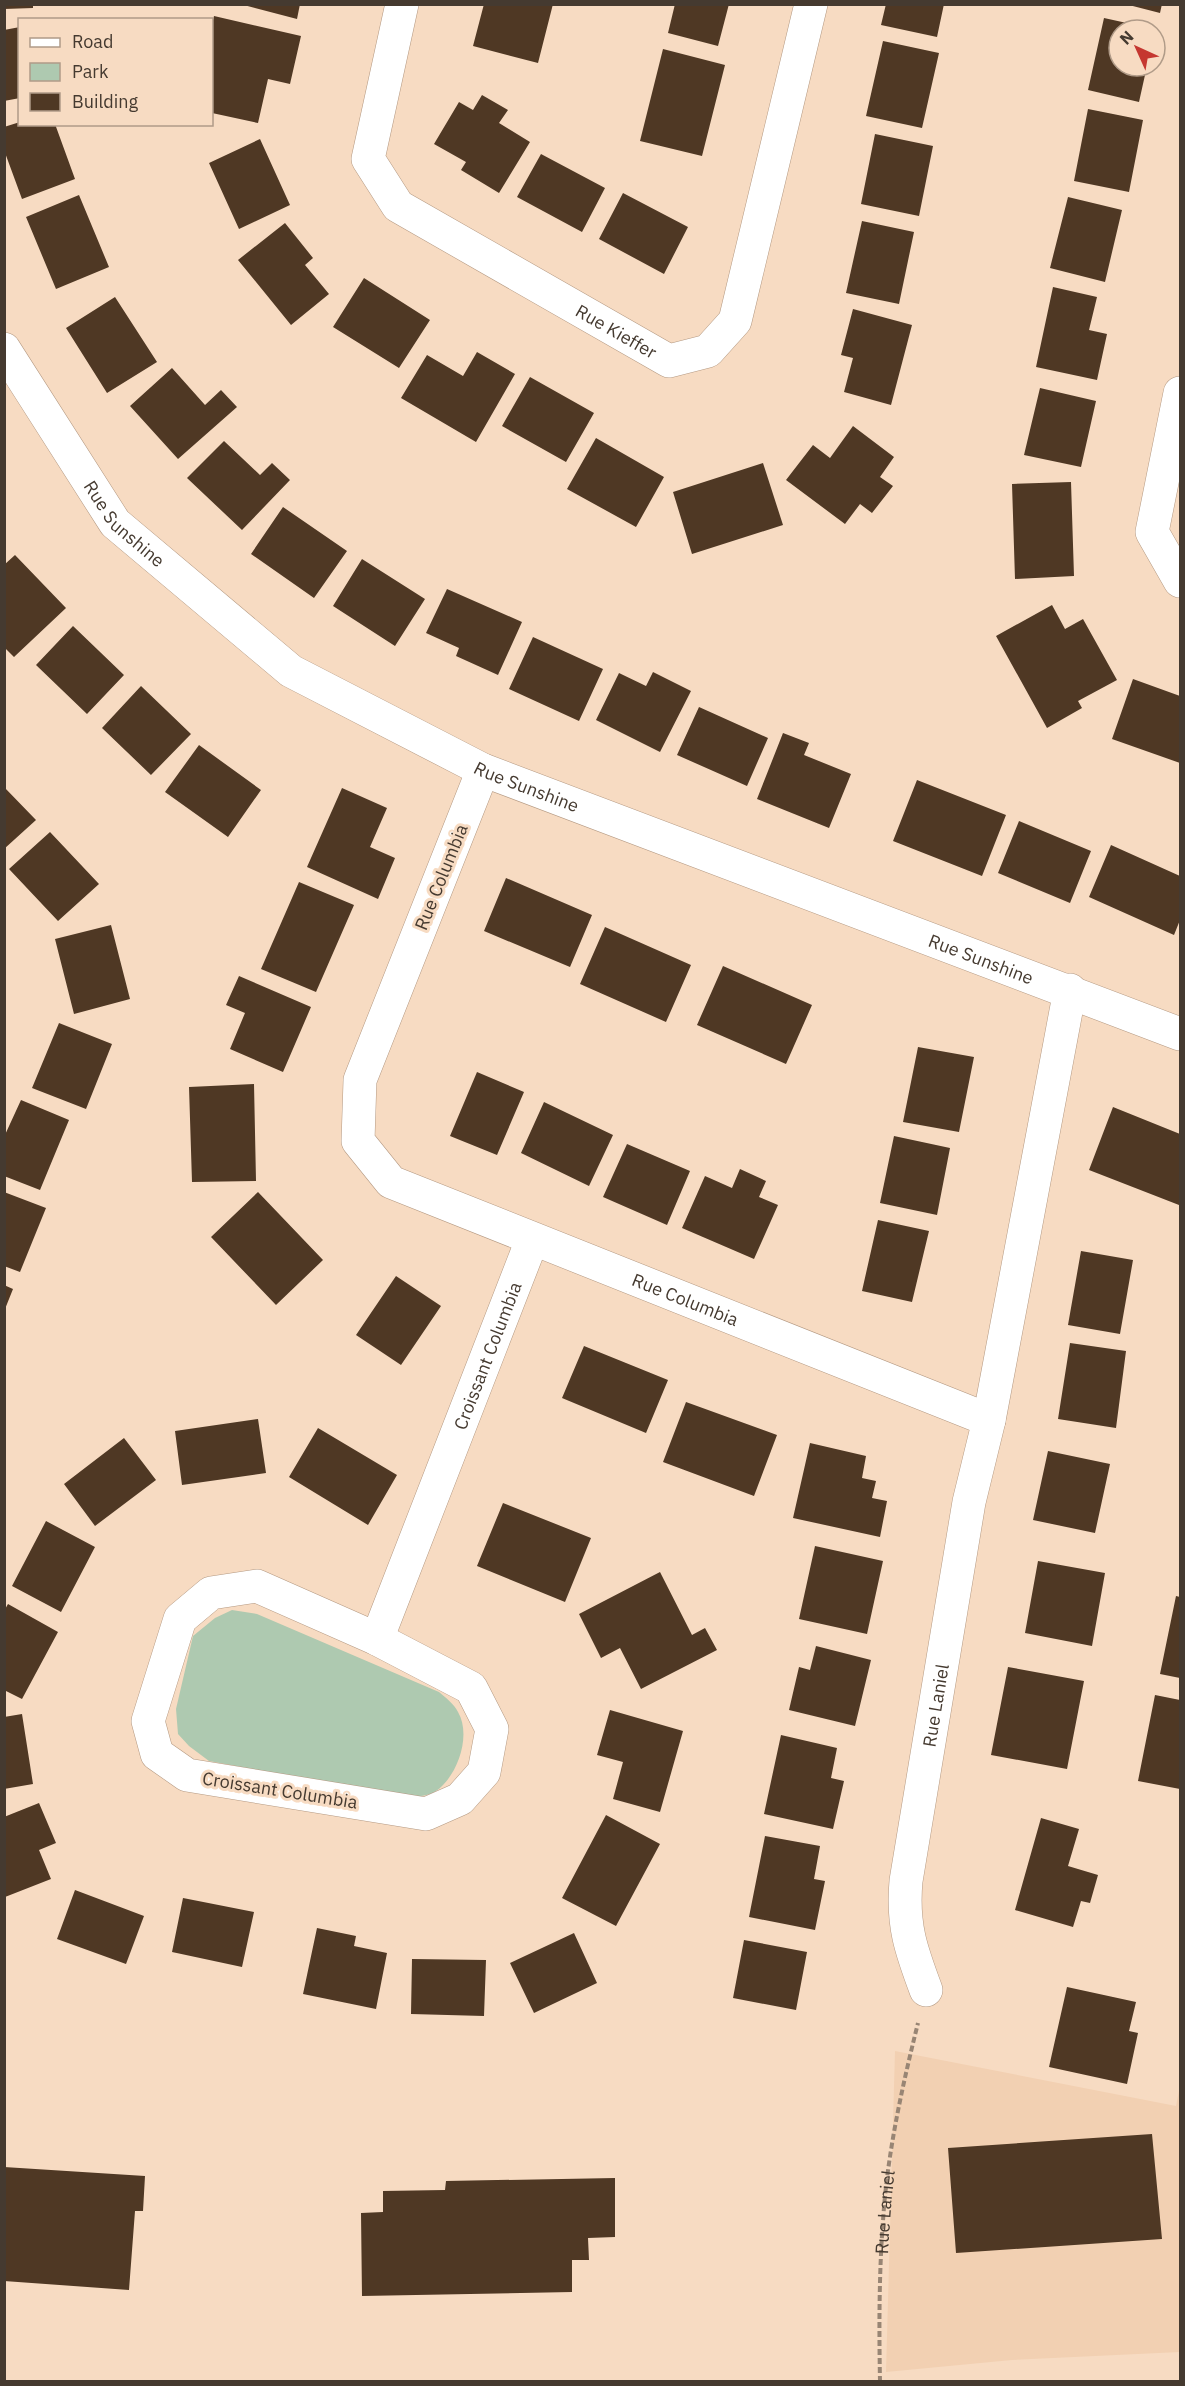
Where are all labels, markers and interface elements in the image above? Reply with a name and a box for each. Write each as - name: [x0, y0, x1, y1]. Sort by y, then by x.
- legend: [18, 18, 213, 126]
- north arrow: [1107, 18, 1167, 78]
- text: N: [1115, 26, 1138, 49]
- text: Road: [72, 30, 113, 53]
- text: Park: [72, 60, 109, 83]
- text: Building: [72, 90, 139, 113]
- street label: Rue Kieffer: [572, 299, 661, 363]
- street label: Rue Sunshine: [79, 476, 170, 572]
- street label: Rue Sunshine: [470, 756, 582, 817]
- street label: Rue Columbia: [409, 820, 473, 933]
- street label: Rue Sunshine: [925, 928, 1037, 989]
- street label: Rue Columbia: [629, 1268, 742, 1331]
- street label: Croissant Columbia: [448, 1278, 526, 1433]
- street label: Rue Laniel: [917, 1662, 953, 1749]
- street label: Croissant Columbia: [201, 1766, 360, 1814]
- street label: Rue Laniel: [870, 2169, 899, 2255]

